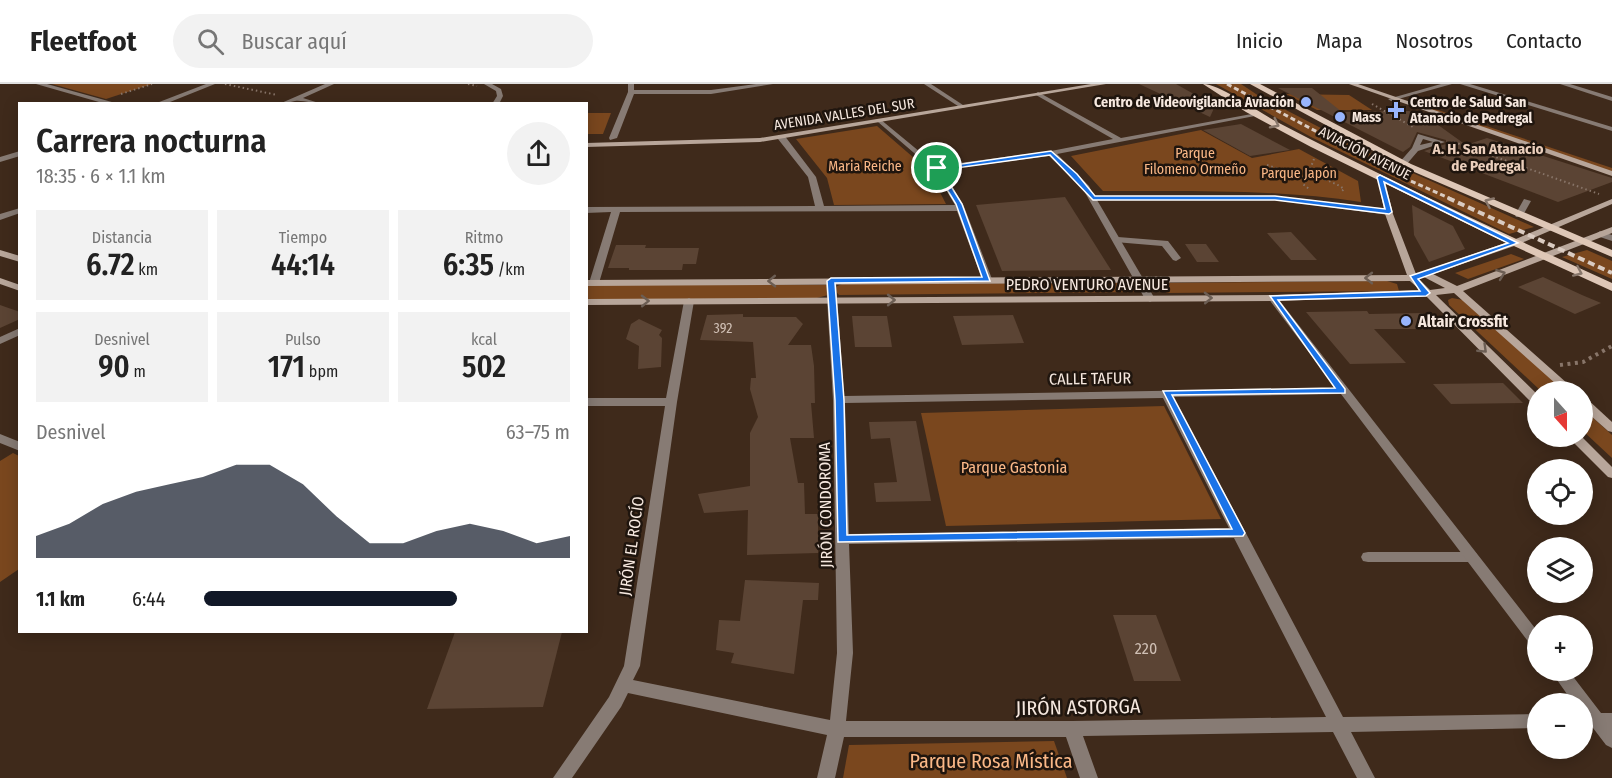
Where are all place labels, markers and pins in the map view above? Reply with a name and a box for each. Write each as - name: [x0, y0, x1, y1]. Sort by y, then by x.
- place label: Centro de Videovigilancia Aviación: [1094, 94, 1294, 111]
- place label: Centro de Salud San Atanacio de Pedregal: [1409, 94, 1533, 127]
- marker: Centro de Videovigilancia Aviación: [1299, 95, 1313, 109]
- marker: Centro de Salud San Atanacio de Pedregal: [1387, 101, 1405, 119]
- place label: Mass: [1352, 109, 1381, 126]
- marker: Mass: [1333, 110, 1347, 124]
- pin: [911, 142, 962, 193]
- place label: Altair Crossfit: [1417, 312, 1509, 331]
- marker: Altair Crossfit: [1399, 314, 1413, 328]

